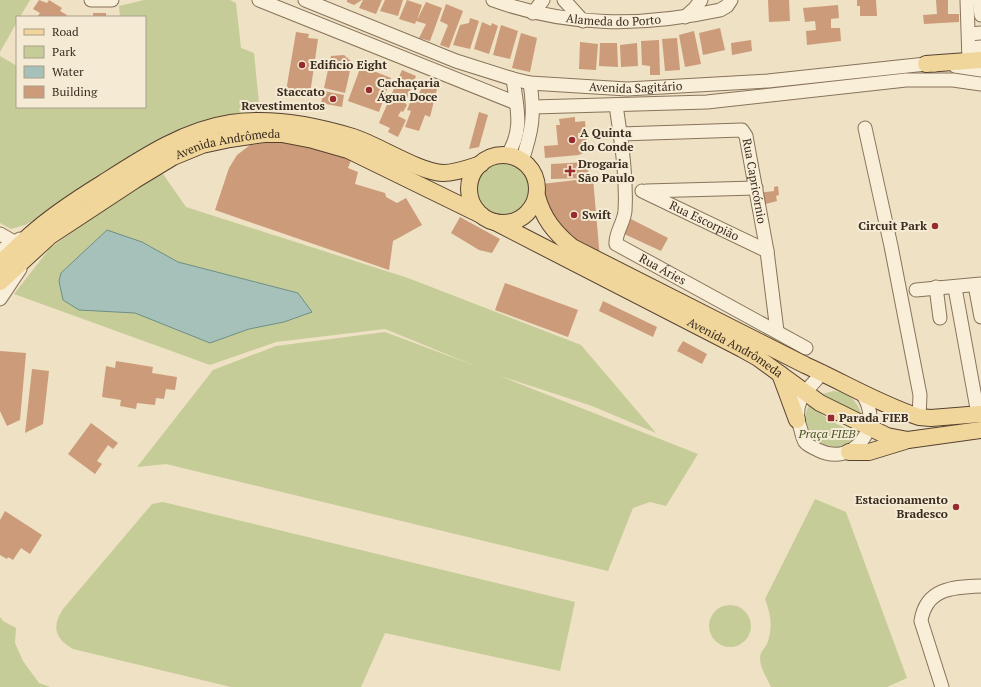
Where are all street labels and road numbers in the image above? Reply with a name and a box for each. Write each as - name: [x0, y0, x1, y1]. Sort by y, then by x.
- street label: Alameda do Porto: [565, 10, 662, 29]
- street label: Avenida Sagitário: [589, 78, 683, 96]
- street label: Avenida Andrômeda: [173, 126, 280, 162]
- street label: Rua Capricórnio: [740, 137, 770, 225]
- street label: Rua Escorpião: [667, 197, 742, 244]
- street label: Rua Áries: [637, 250, 689, 288]
- street label: Avenida Andrômeda: [685, 314, 786, 381]

